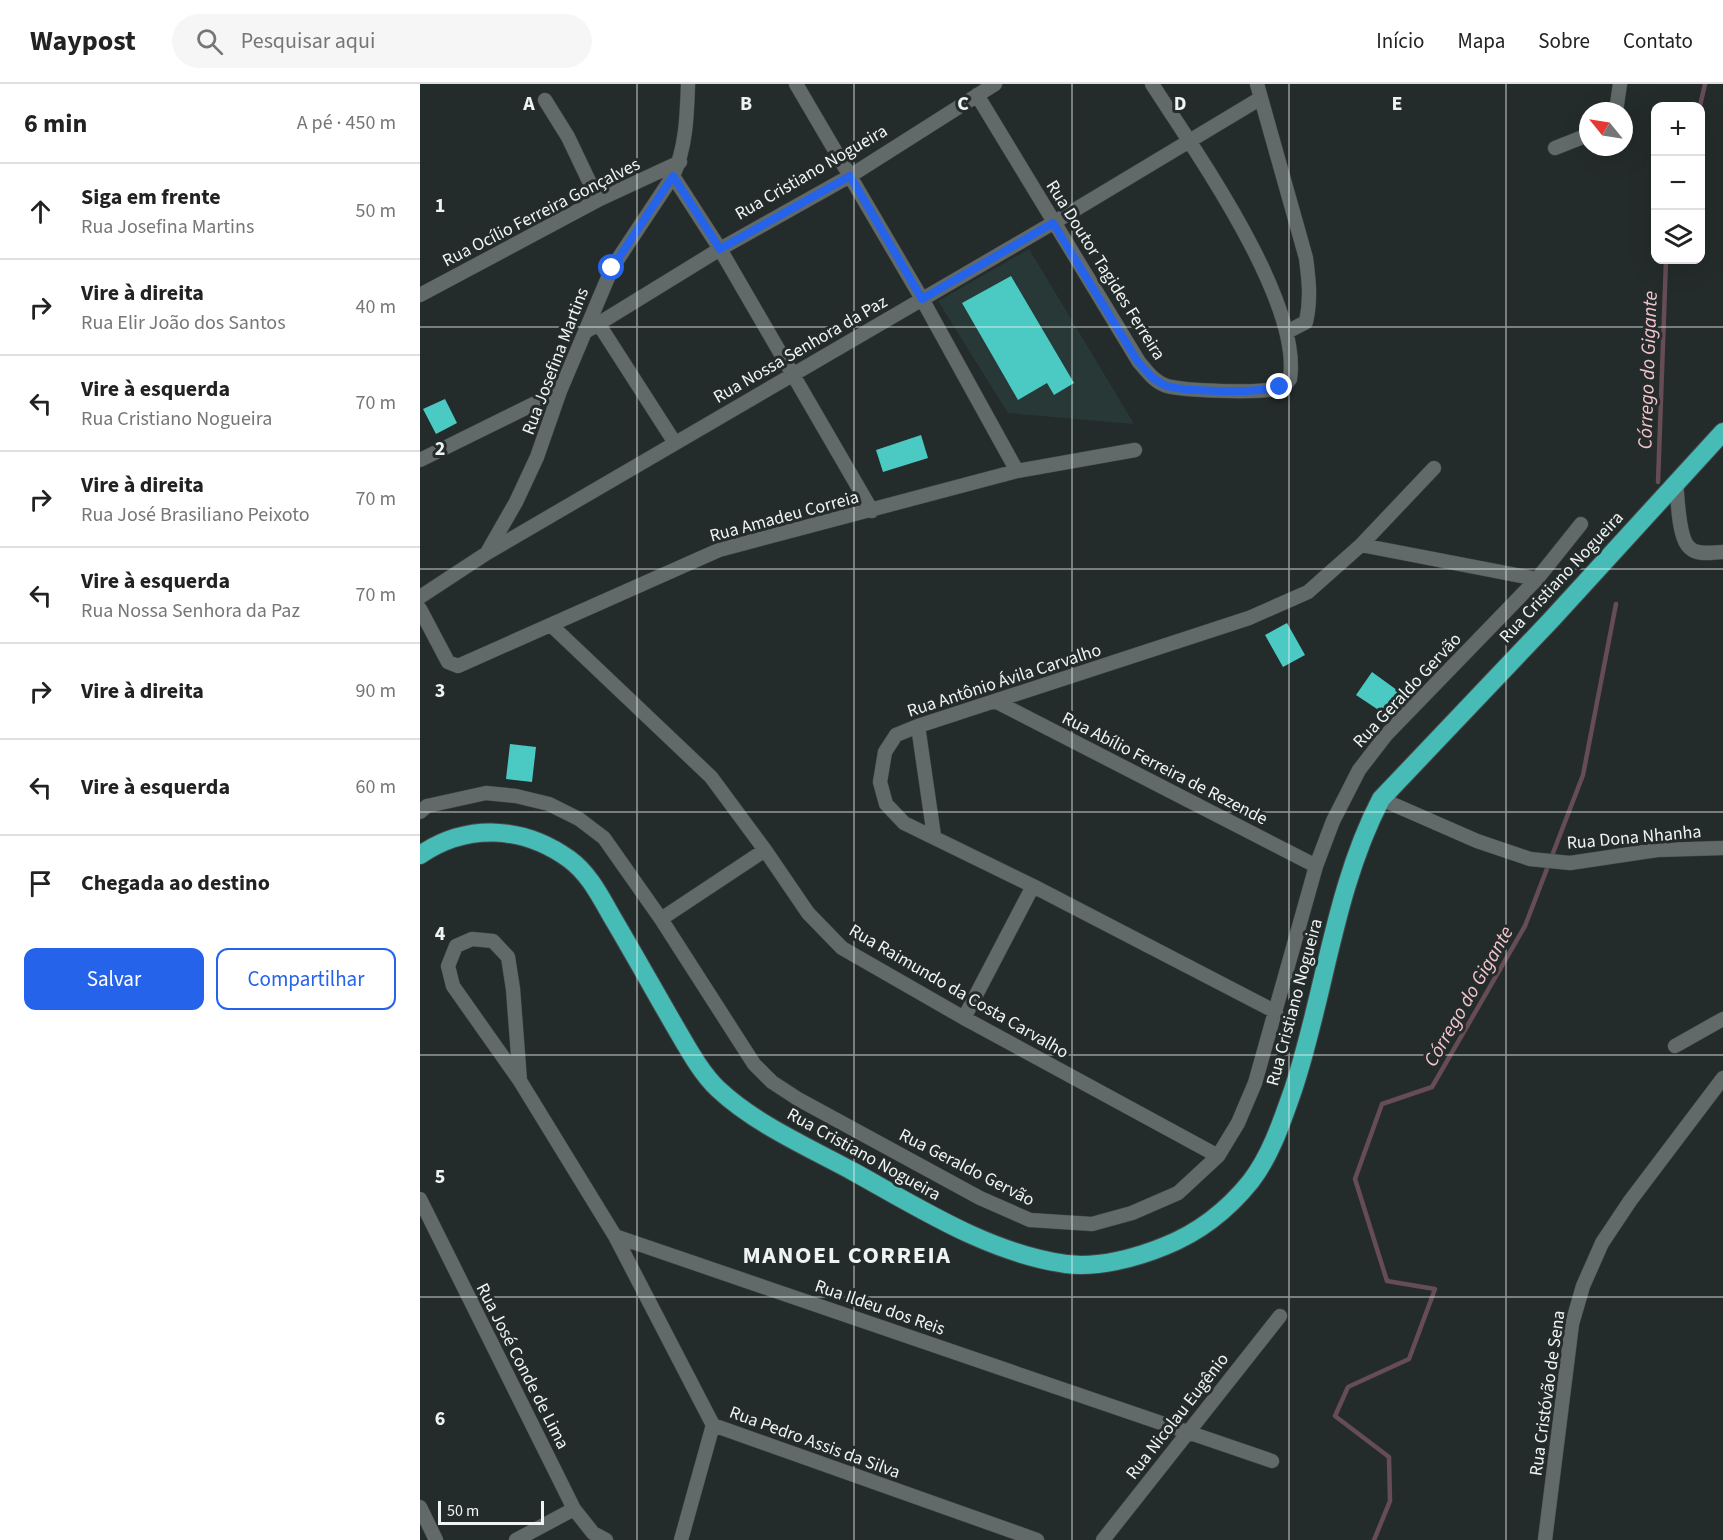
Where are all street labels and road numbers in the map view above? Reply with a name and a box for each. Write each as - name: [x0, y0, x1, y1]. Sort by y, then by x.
- street label: Rua Cristiano Nogueira: [730, 119, 892, 226]
- street label: Rua Ocílio Ferreira Gonçalves: [438, 152, 644, 273]
- street label: Rua Doutor Tagides Ferreira: [1040, 175, 1171, 365]
- street label: Rua Josefina Martins: [516, 284, 595, 438]
- street label: Rua Nossa Senhora da Paz: [709, 289, 892, 410]
- street label: Rua Amadeu Correia: [707, 485, 862, 548]
- street label: Rua Cristiano Nogueira: [1494, 506, 1629, 649]
- street label: Rua Geraldo Gervão: [1347, 627, 1467, 753]
- street label: Rua Antônio Ávila Carvalho: [904, 637, 1104, 724]
- street label: Rua Abílio Ferreira de Rezende: [1058, 706, 1272, 831]
- street label: Rua Dona Nhanha: [1566, 819, 1703, 856]
- street label: Rua Cristiano Nogueira: [1260, 916, 1329, 1089]
- street label: Rua Raimundo da Costa Carvalho: [844, 918, 1073, 1065]
- street label: Rua Cristiano Nogueira: [782, 1102, 945, 1207]
- street label: Rua Geraldo Gervão: [895, 1122, 1039, 1212]
- street label: Rua Ildeu dos Reis: [811, 1273, 948, 1341]
- street label: Rua José Conde de Lima: [470, 1279, 575, 1454]
- street label: Rua Cristóvão de Sena: [1524, 1309, 1571, 1477]
- street label: Rua Nicolau Eugênio: [1120, 1348, 1235, 1485]
- street label: Rua Pedro Assis da Silva: [726, 1400, 904, 1485]

